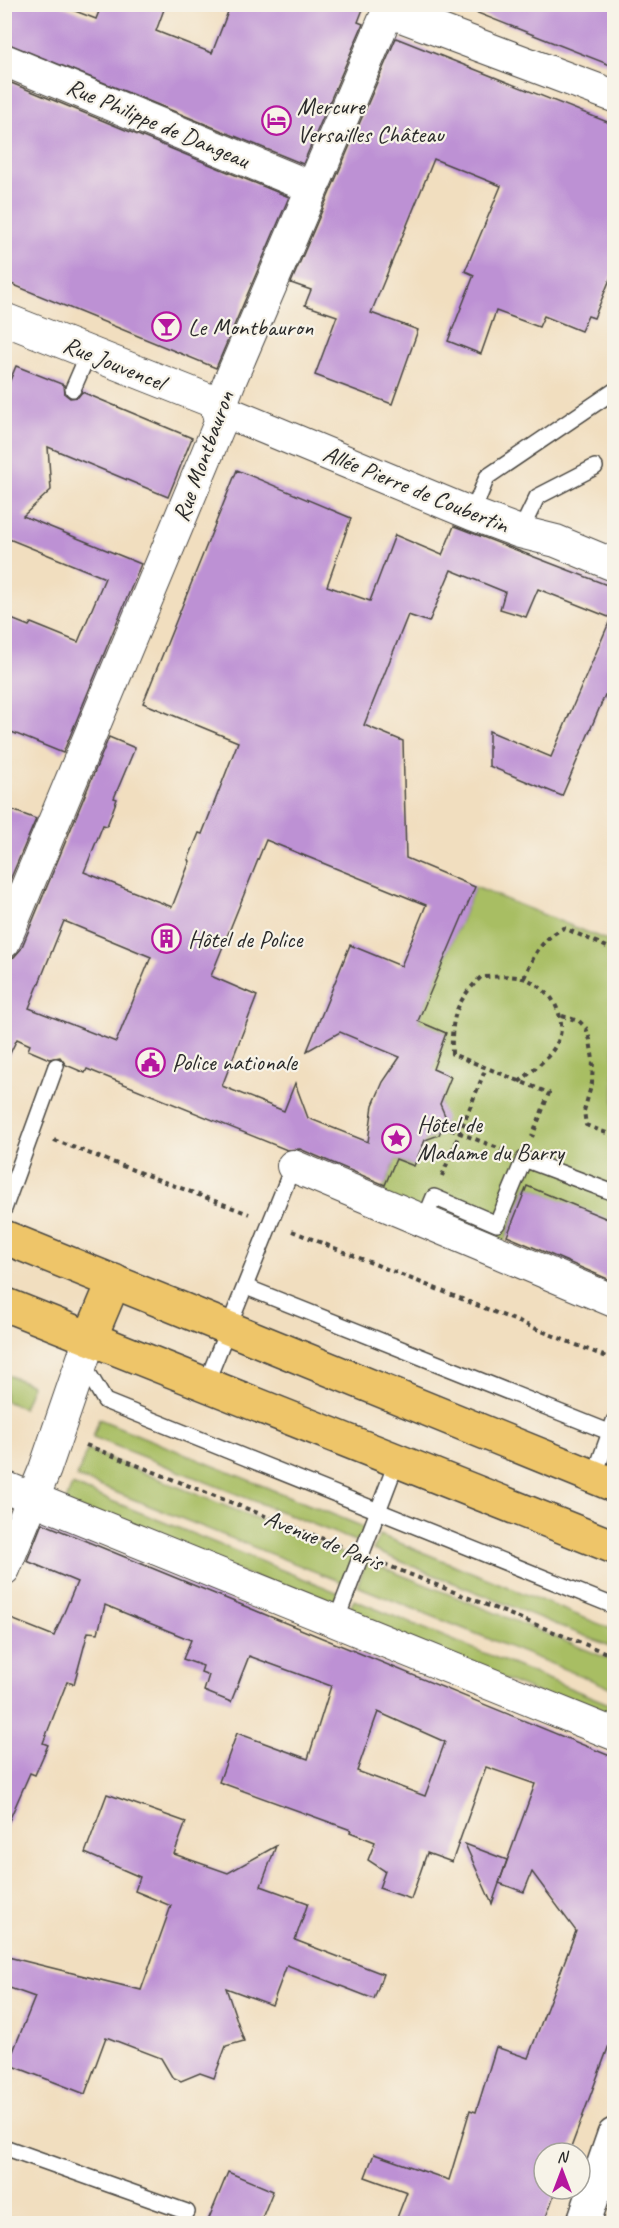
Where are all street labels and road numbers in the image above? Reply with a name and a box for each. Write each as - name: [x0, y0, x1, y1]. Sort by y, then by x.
- street label: Rue Philippe de Dangeau: [62, 71, 256, 176]
- street label: Rue Jouvencel: [59, 329, 173, 398]
- street label: Rue Montbauron: [165, 386, 241, 525]
- street label: Allée Pierre de Coubertin: [319, 438, 514, 540]
- street label: Avenue de Paris: [260, 1503, 389, 1578]

